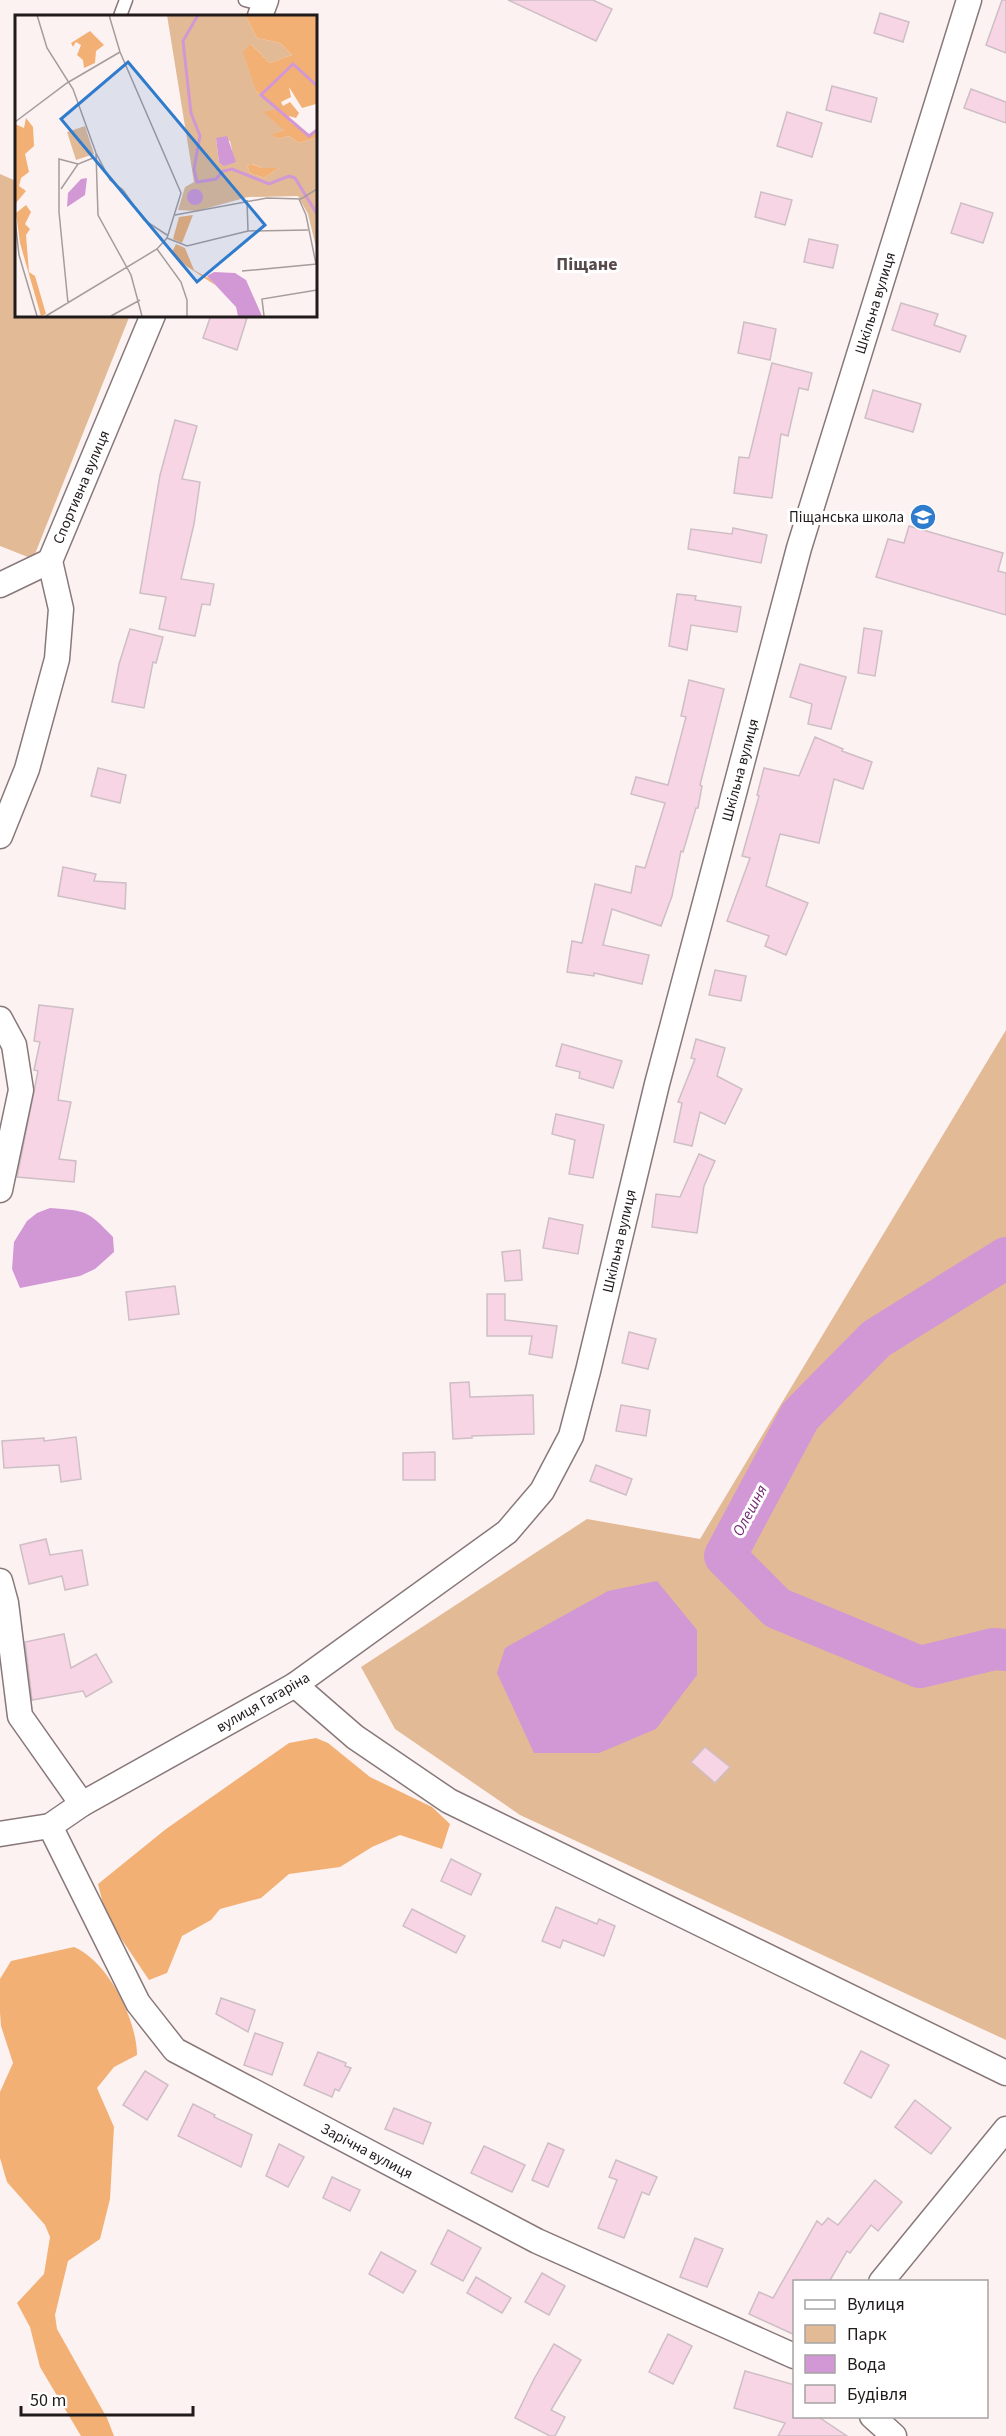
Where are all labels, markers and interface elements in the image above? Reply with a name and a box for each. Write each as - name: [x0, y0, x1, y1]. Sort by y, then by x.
- inset map: [15, 15, 316, 316]
- street label: Шкільна вулиця: [850, 250, 901, 357]
- district label: Піщане: [556, 252, 618, 277]
- street label: Спортивна вулиця: [48, 427, 115, 547]
- school or university icon: Піщанська школа: [908, 502, 938, 532]
- place label: Піщанська школа: [789, 507, 904, 528]
- street label: Шкільна вулиця: [717, 716, 764, 824]
- street label: Шкільна вулиця: [597, 1187, 642, 1295]
- water label: Олешня: [727, 1481, 773, 1540]
- street label: вулиця Гагаріна: [213, 1667, 314, 1738]
- street label: Зарічна вулиця: [317, 2118, 417, 2185]
- legend: [793, 2280, 988, 2418]
- text: Вулиця: [847, 2292, 905, 2317]
- text: Парк: [847, 2322, 887, 2347]
- text: Вода: [847, 2352, 886, 2377]
- scale bar: [21, 2379, 194, 2417]
- text: Будівля: [847, 2382, 907, 2407]
- text: 50 m: [30, 2388, 66, 2413]

